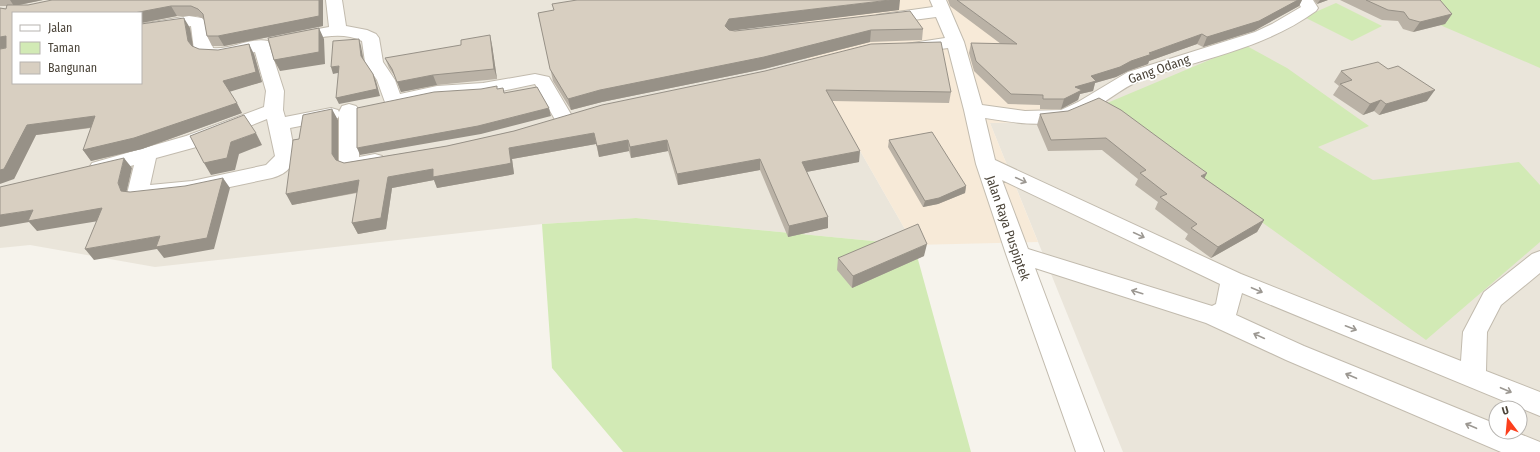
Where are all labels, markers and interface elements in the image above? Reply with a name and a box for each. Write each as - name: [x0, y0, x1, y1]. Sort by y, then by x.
- legend: [12, 12, 142, 84]
- text: Jalan: [48, 21, 72, 35]
- text: Taman: [48, 41, 80, 55]
- street label: Gang Odang: [1126, 51, 1193, 87]
- text: Bangunan: [48, 61, 97, 75]
- street label: Jalan Raya Puspiptek: [983, 174, 1033, 283]
- one-way arrow: [1015, 177, 1027, 184]
- one-way arrow: [1133, 232, 1145, 239]
- one-way arrow: [1251, 286, 1263, 294]
- one-way arrow: [1131, 288, 1144, 295]
- one-way arrow: [1345, 325, 1357, 333]
- one-way arrow: [1253, 332, 1265, 340]
- one-way arrow: [1345, 372, 1357, 379]
- one-way arrow: [1500, 387, 1512, 394]
- north arrow: [1488, 400, 1528, 440]
- text: U: [1500, 404, 1510, 418]
- one-way arrow: [1465, 422, 1477, 430]

